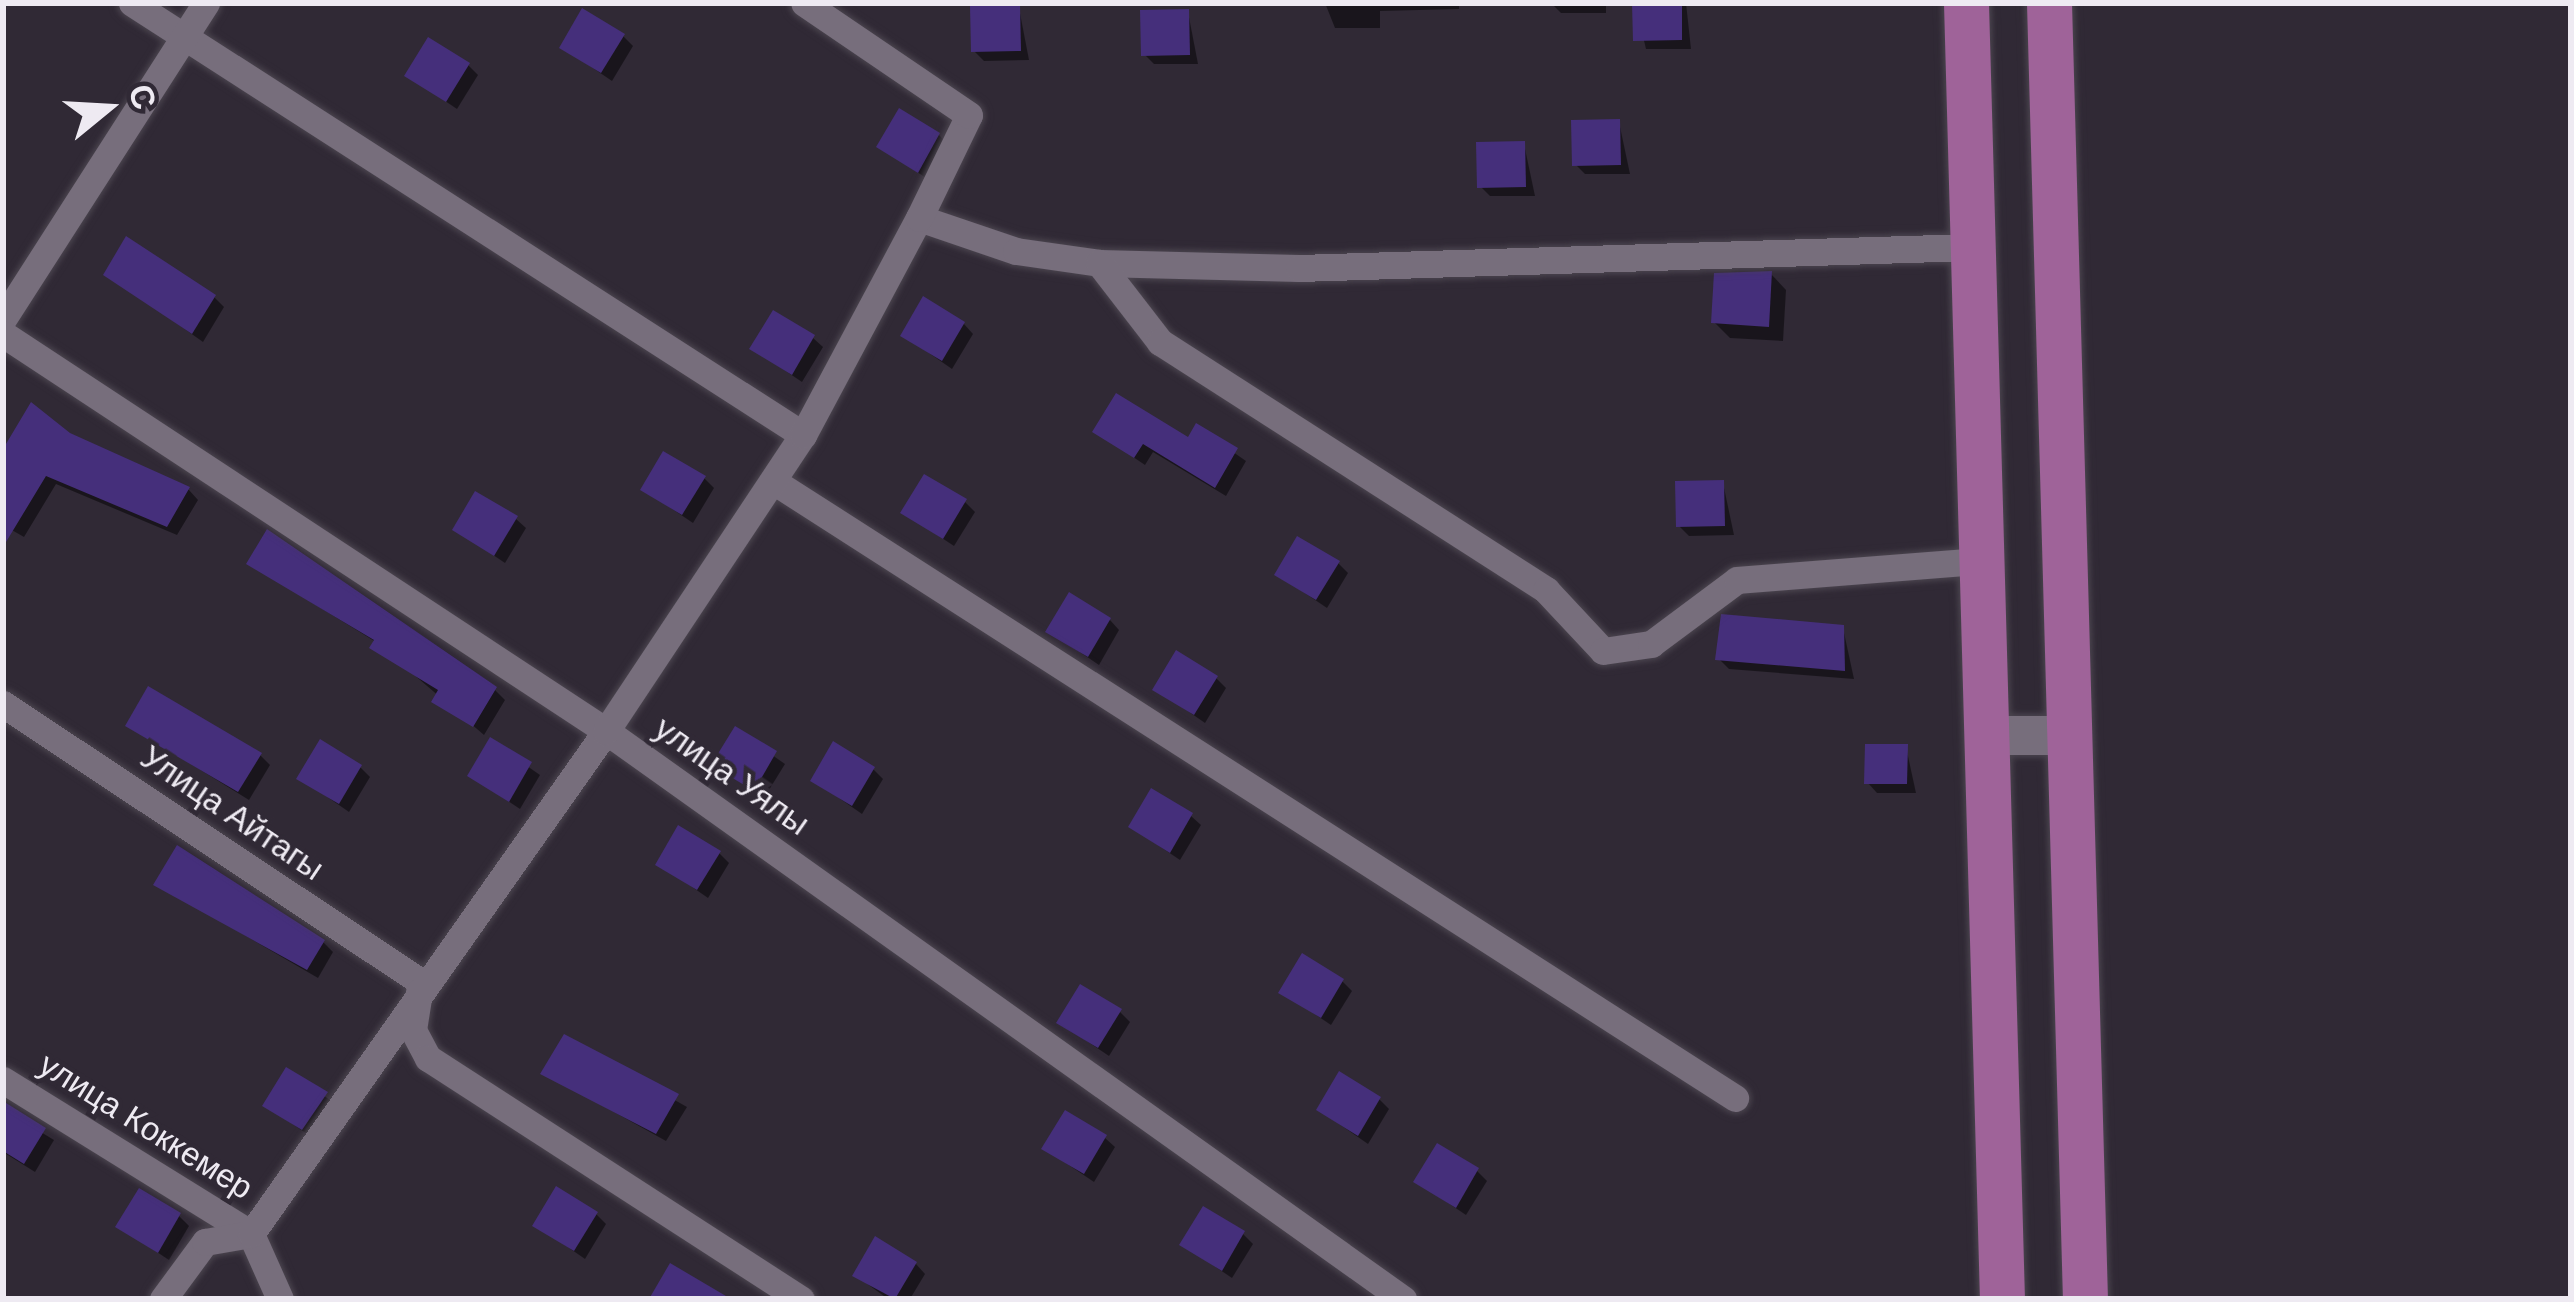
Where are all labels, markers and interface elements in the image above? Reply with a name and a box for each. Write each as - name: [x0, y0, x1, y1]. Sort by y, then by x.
- north arrow: [48, 48, 168, 168]
- text: С: [121, 80, 164, 114]
- street label: улица Уялы: [647, 708, 817, 844]
- street label: Улица Айтагы: [133, 737, 331, 889]
- street label: улица Коккемер: [32, 1044, 260, 1208]

